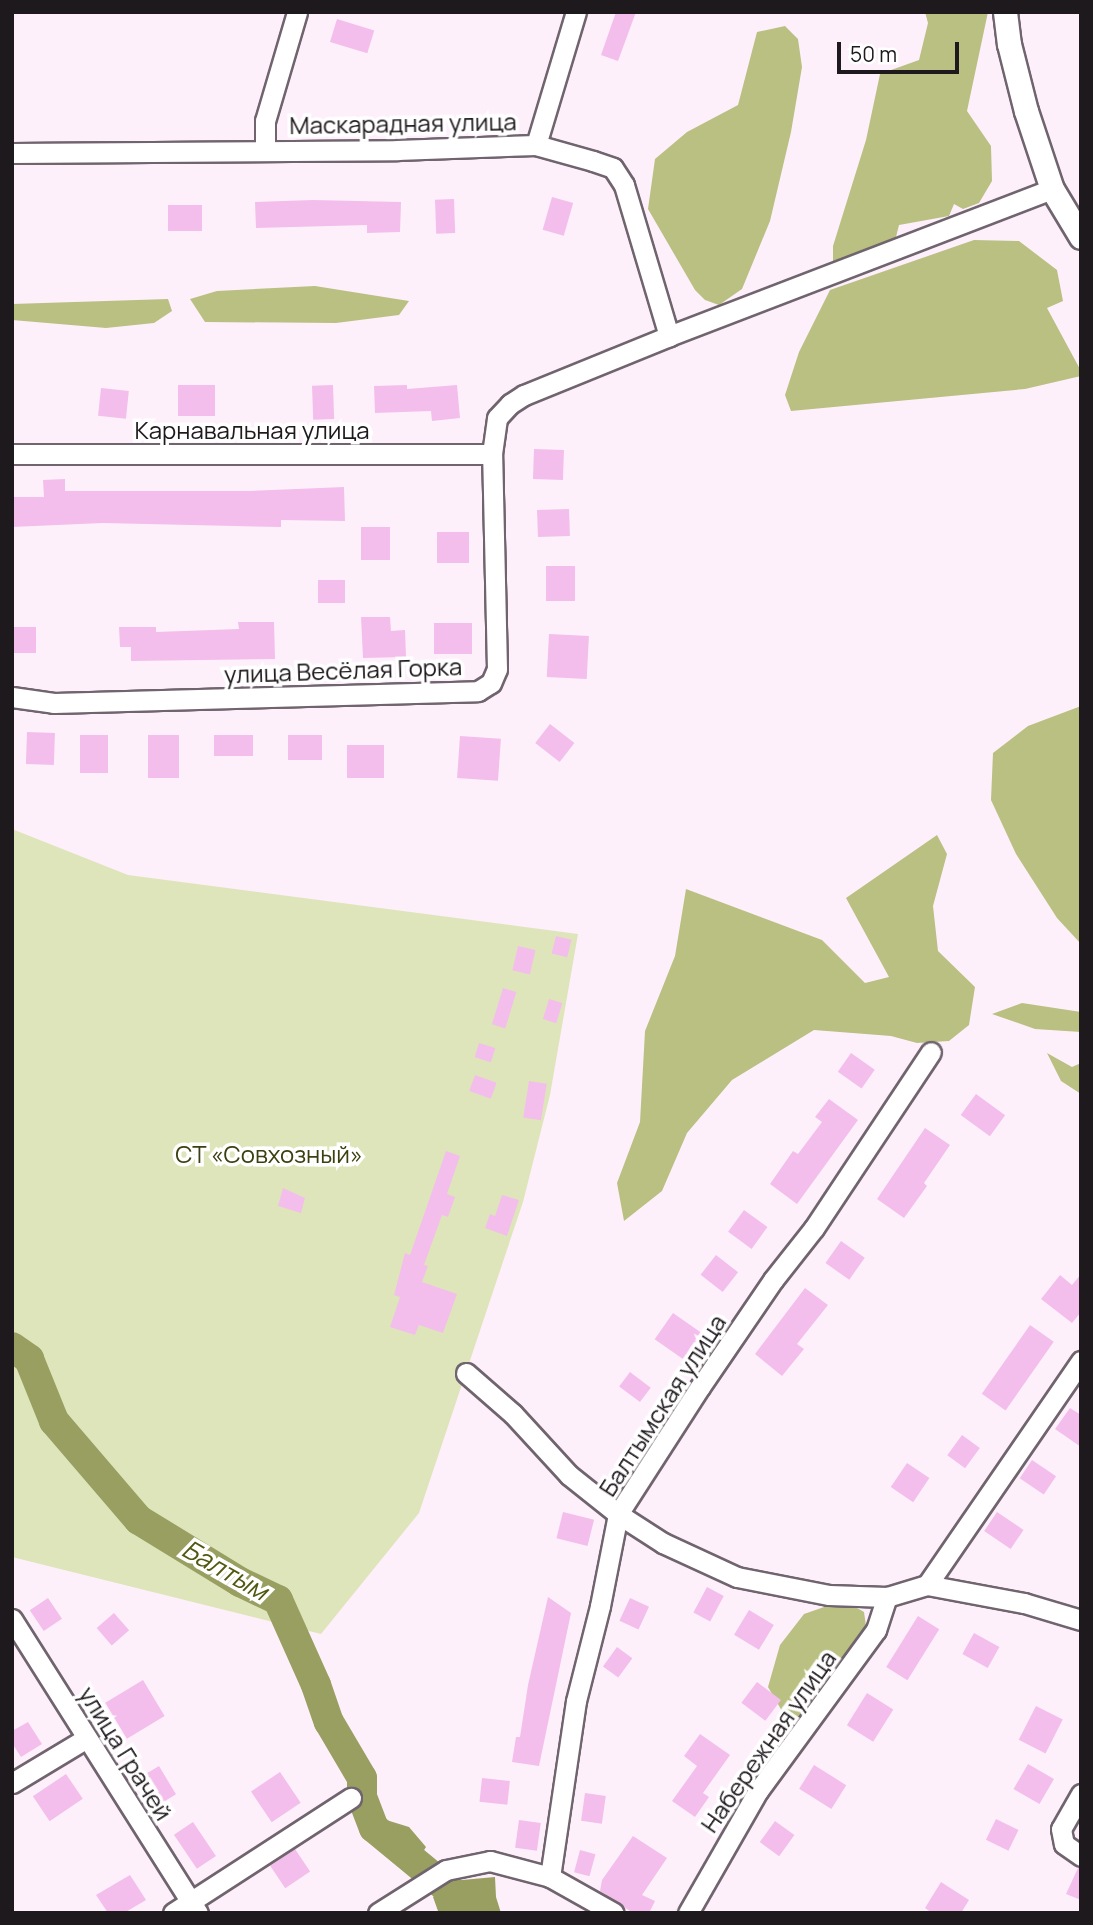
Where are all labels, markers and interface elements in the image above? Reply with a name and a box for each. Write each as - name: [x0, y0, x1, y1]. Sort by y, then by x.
- scale bar: [841, 28, 964, 72]
- text: 50 m: [850, 40, 897, 68]
- street label: Маскарадная улица: [289, 107, 517, 139]
- street label: Карнавальная улица: [134, 416, 370, 444]
- street label: улица Весёлая Горка: [223, 651, 463, 689]
- park label: СТ «Совхозный»: [175, 1140, 363, 1168]
- street label: Балтымская улица: [593, 1309, 731, 1501]
- water label: Балтым: [177, 1533, 273, 1607]
- street label: Набережная улица: [694, 1644, 842, 1838]
- street label: улица Грачей: [73, 1681, 179, 1825]

